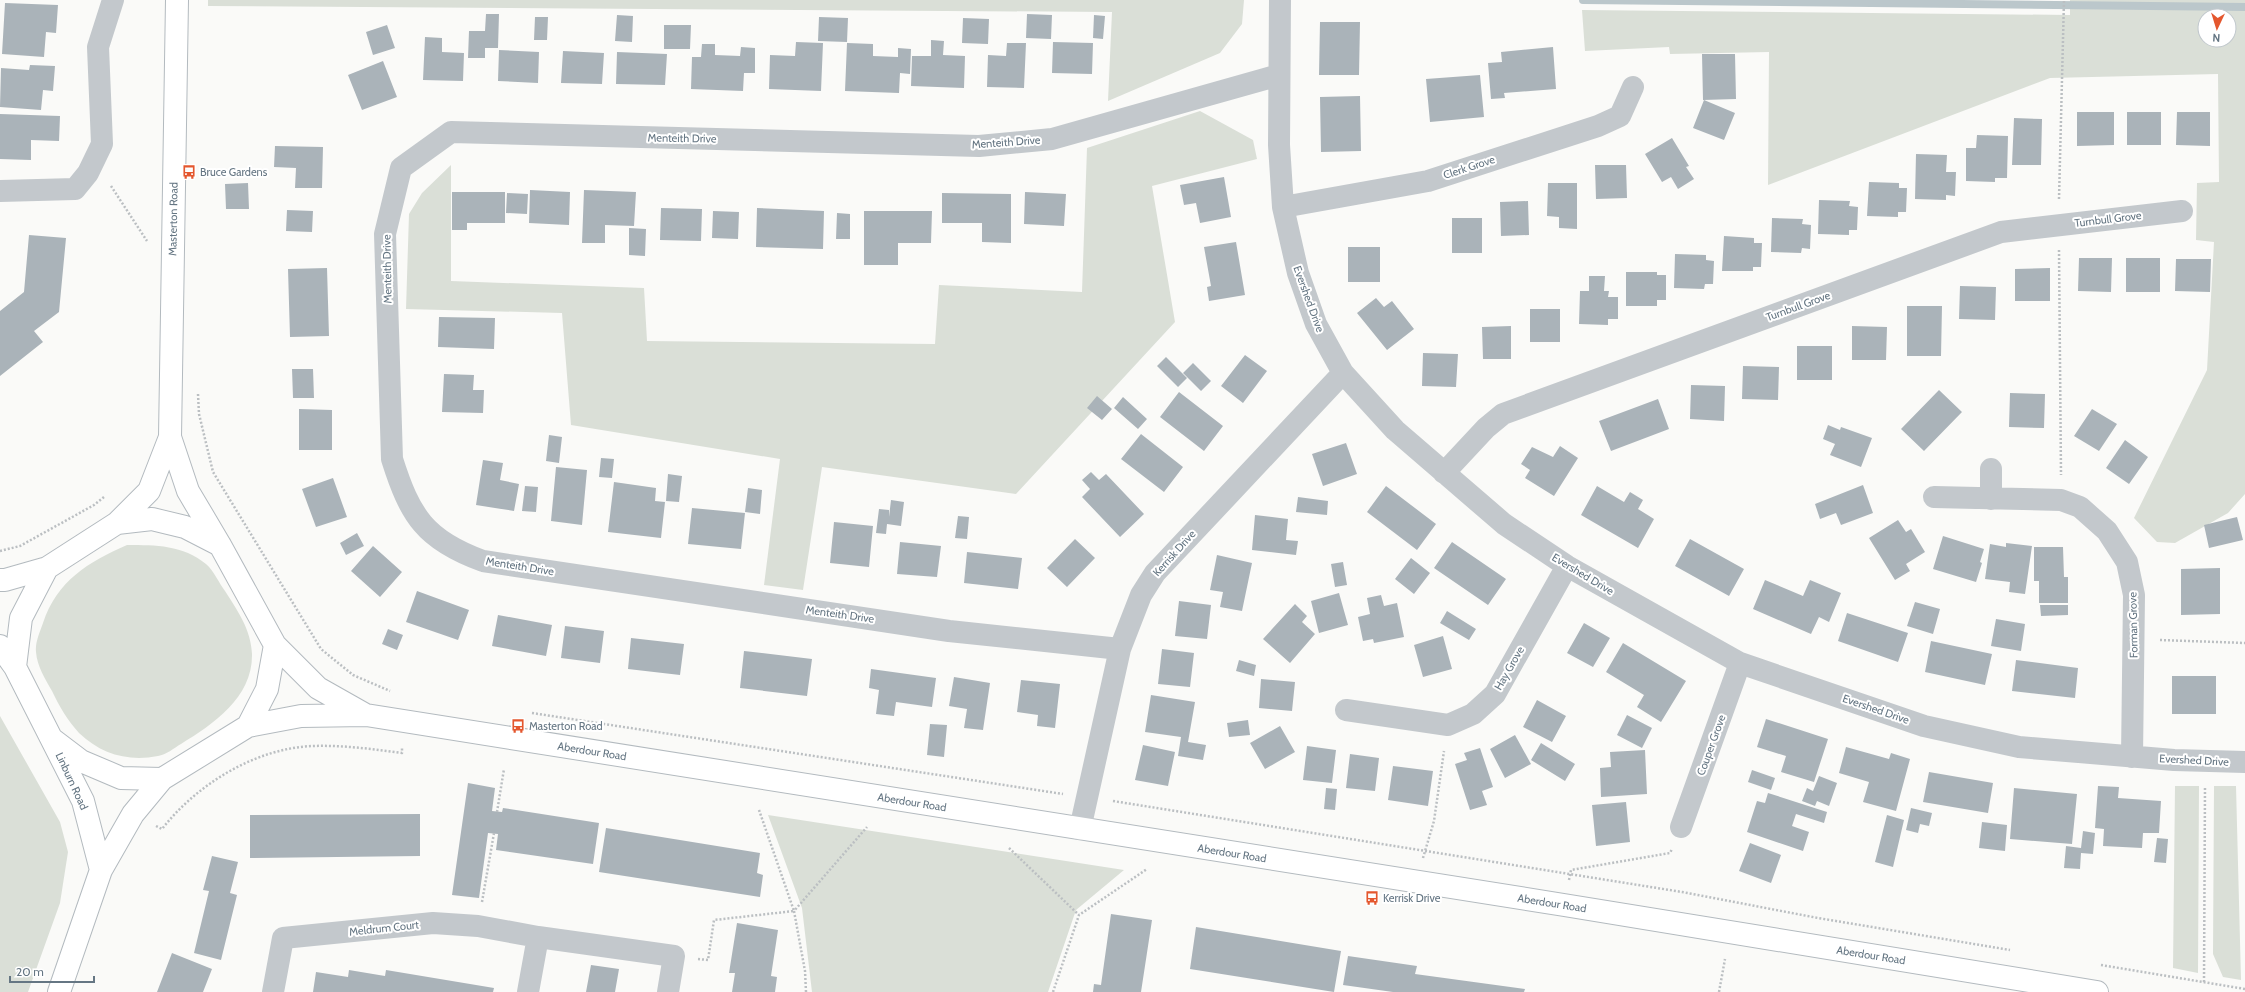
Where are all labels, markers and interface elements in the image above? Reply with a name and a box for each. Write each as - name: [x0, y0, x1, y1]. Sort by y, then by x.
- north arrow: [2197, 8, 2237, 48]
- text: N: [2212, 31, 2221, 45]
- street label: Menteith Drive: [647, 130, 717, 146]
- street label: Menteith Drive: [971, 133, 1041, 151]
- street label: Clerk Grove: [1441, 152, 1497, 182]
- bus stop icon: Bruce Gardens: [181, 164, 197, 180]
- place label: Bruce Gardens: [200, 165, 268, 179]
- street label: Masterton Road: [165, 182, 181, 256]
- street label: Turnbull Grove: [2074, 208, 2143, 230]
- street label: Menteith Drive: [379, 234, 395, 304]
- street label: Evershed Drive: [1290, 264, 1328, 335]
- street label: Turnbull Grove: [1764, 288, 1832, 324]
- street label: Kerrisk Drive: [1150, 527, 1199, 579]
- street label: Evershed Drive: [1549, 550, 1617, 598]
- street label: Menteith Drive: [485, 554, 555, 578]
- street label: Forman Grove: [2125, 592, 2141, 658]
- street label: Menteith Drive: [805, 602, 875, 626]
- street label: Hay Grove: [1491, 643, 1527, 692]
- street label: Evershed Drive: [1841, 691, 1912, 727]
- street label: Couper Grove: [1694, 712, 1729, 777]
- bus stop icon: Masterton Road: [510, 718, 526, 734]
- place label: Masterton Road: [529, 719, 603, 733]
- street label: Aberdour Road: [557, 739, 627, 763]
- street label: Linburn Road: [53, 750, 91, 812]
- street label: Evershed Drive: [2159, 751, 2230, 769]
- street label: Aberdour Road: [877, 790, 947, 814]
- street label: Aberdour Road: [1197, 841, 1267, 865]
- bus stop icon: Kerrisk Drive: [1364, 890, 1380, 906]
- place label: Kerrisk Drive: [1383, 891, 1441, 905]
- street label: Aberdour Road: [1517, 891, 1587, 915]
- street label: Meldrum Court: [348, 917, 420, 939]
- street label: Aberdour Road: [1836, 943, 1906, 967]
- scale bar: [10, 958, 94, 984]
- text: 20 m: [16, 964, 44, 979]

